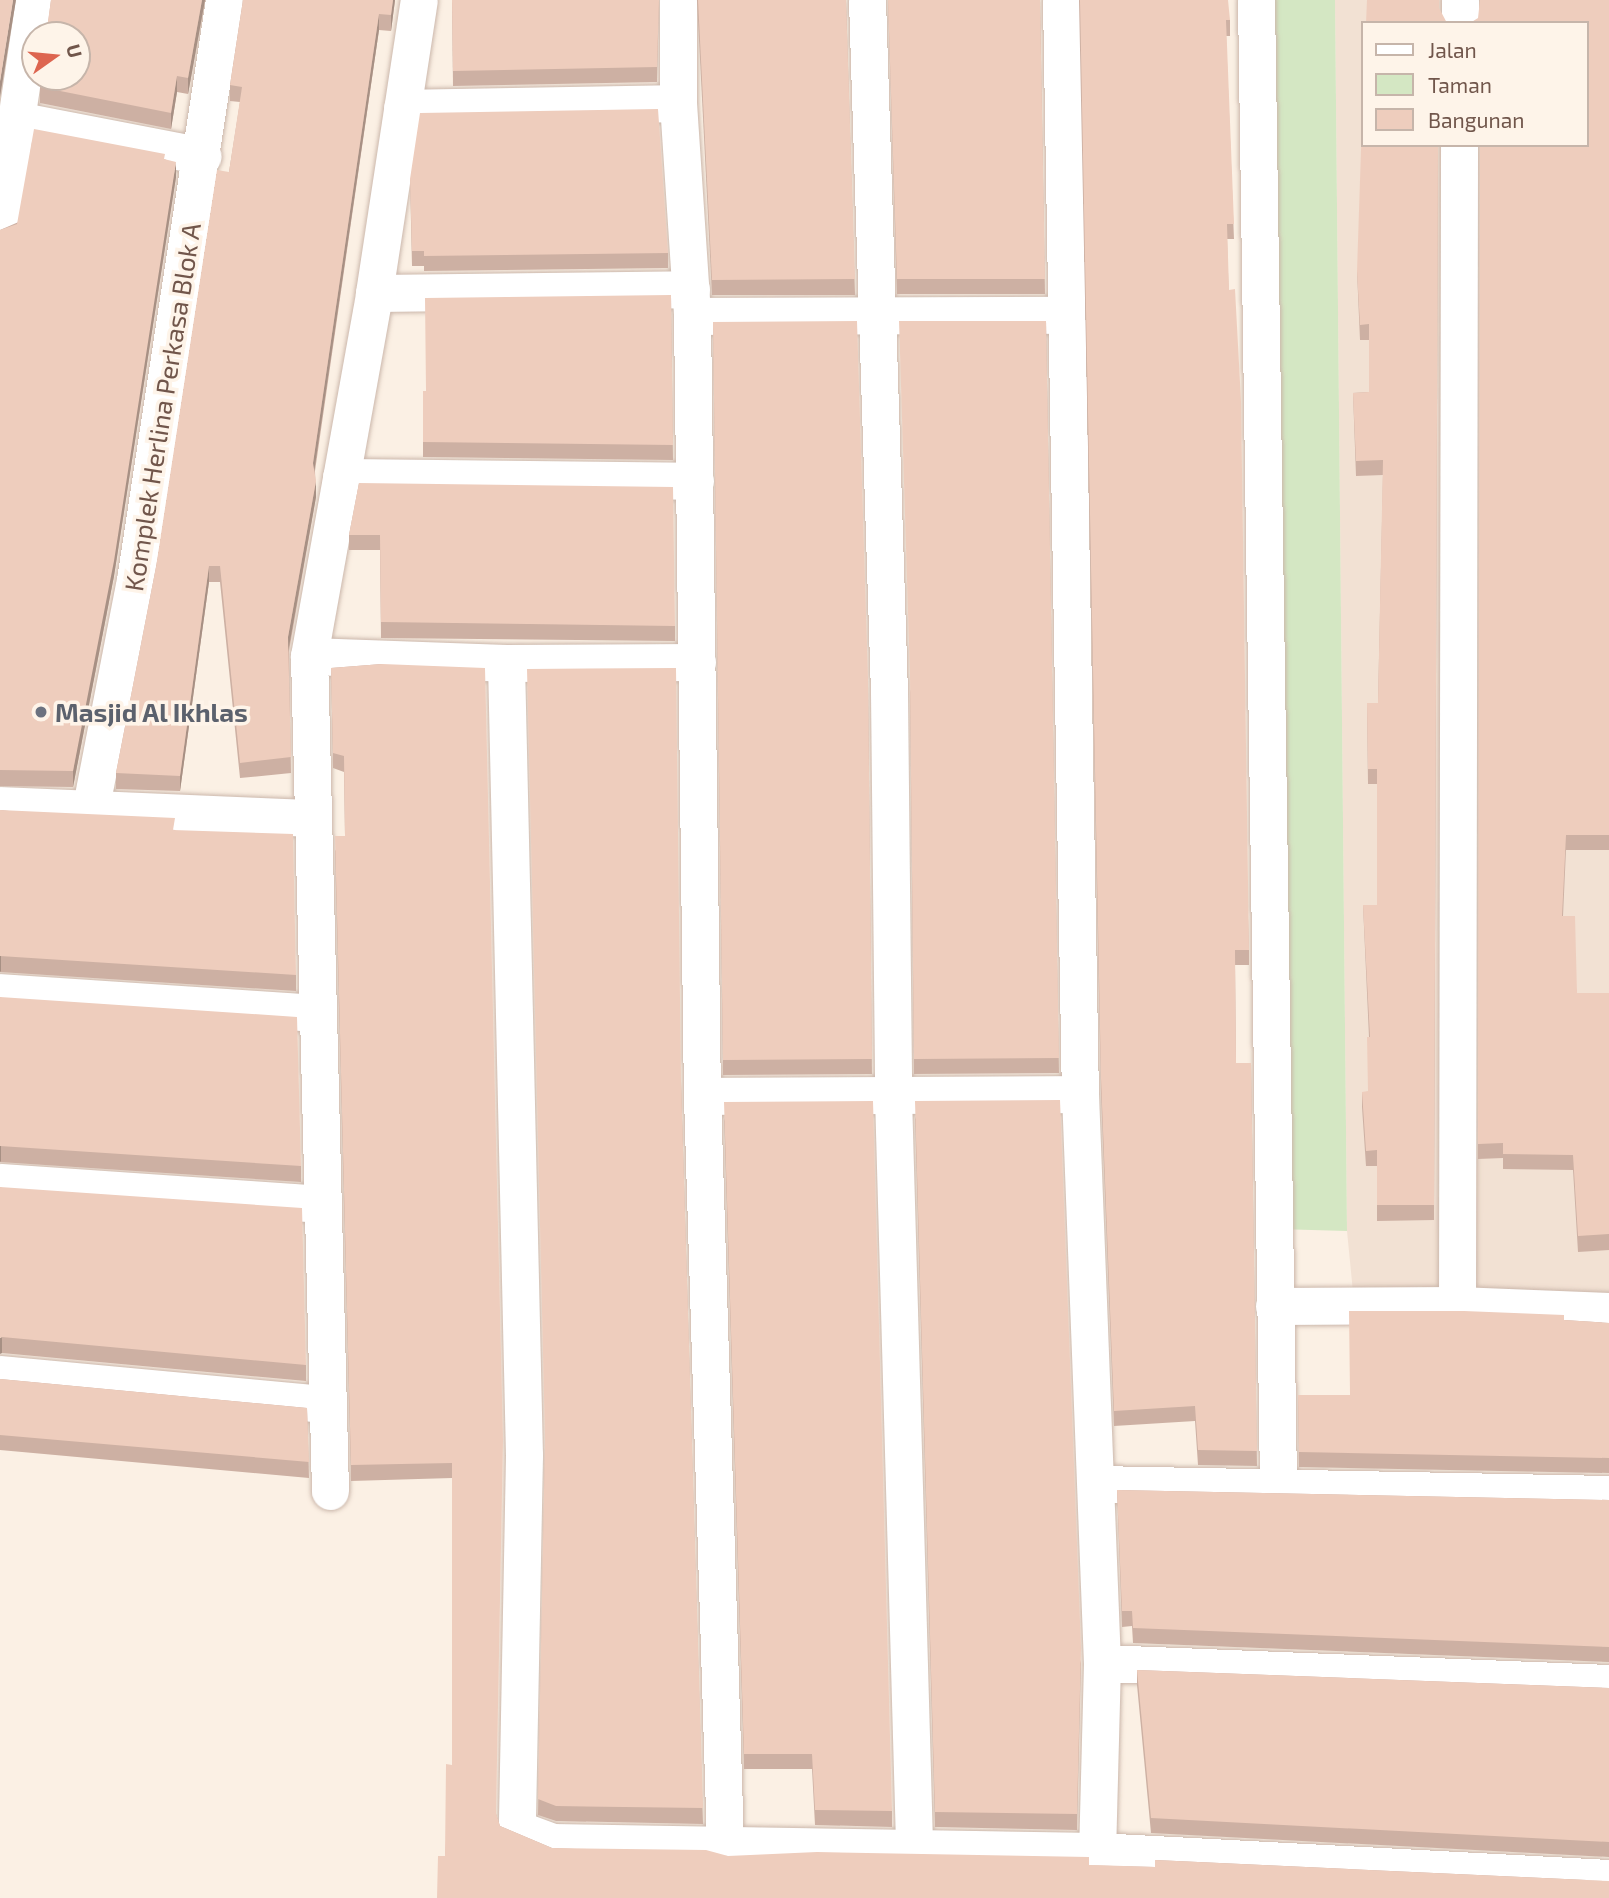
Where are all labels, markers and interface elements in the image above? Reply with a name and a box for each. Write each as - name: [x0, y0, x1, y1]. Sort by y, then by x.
- north arrow: [21, 21, 91, 91]
- legend: [1360, 21, 1588, 147]
- text: Jalan: [1428, 37, 1477, 62]
- text: U: [62, 42, 88, 60]
- text: Taman: [1428, 72, 1492, 97]
- text: Bangunan: [1428, 107, 1524, 132]
- street label: Komplek Herlina Perkasa Blok A: [117, 220, 207, 594]
- place label: Masjid Al Ikhlas: [55, 696, 249, 728]
- marker: Masjid Al Ikhlas: [33, 704, 49, 720]

